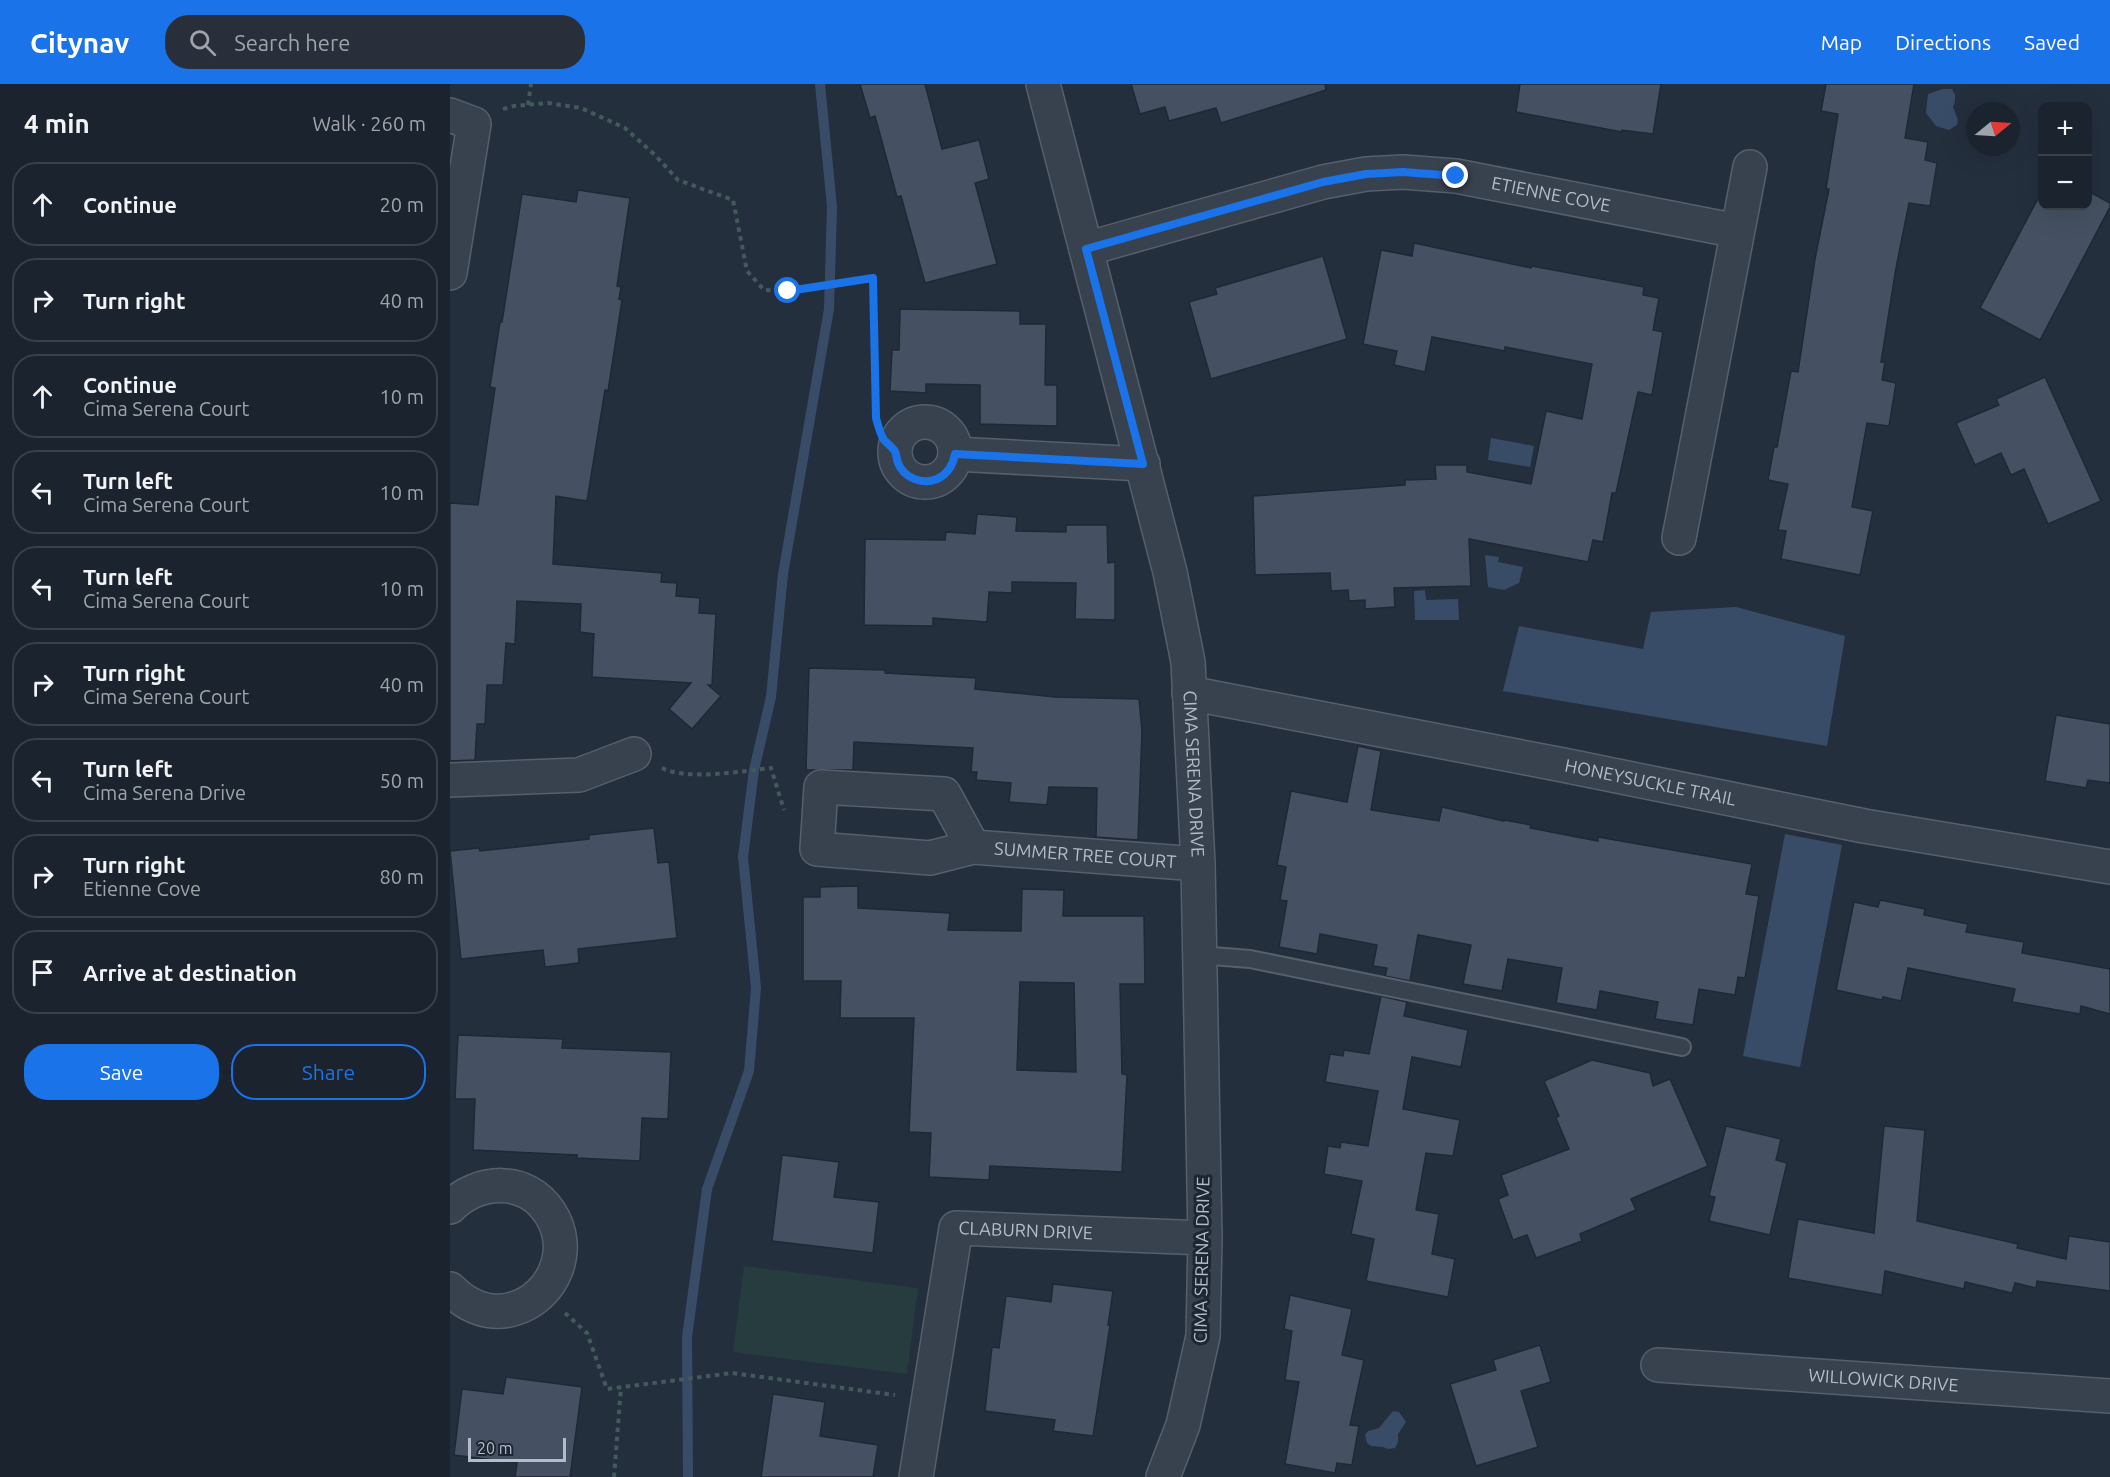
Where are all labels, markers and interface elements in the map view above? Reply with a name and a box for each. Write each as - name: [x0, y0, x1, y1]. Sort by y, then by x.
- search box: [165, 15, 585, 69]
- icon: search: [186, 26, 219, 59]
- text: Citynav: [30, 27, 129, 58]
- text: Search here: [234, 30, 350, 55]
- text: Map: [1821, 30, 1862, 54]
- text: Directions: [1895, 30, 1991, 54]
- text: Saved: [2024, 30, 2080, 54]
- north arrow: [1966, 102, 2020, 156]
- map controls: [2038, 102, 2092, 210]
- button: +: [2038, 102, 2092, 156]
- text: 4 min: [24, 109, 90, 138]
- text: Walk · 260 m: [313, 112, 426, 135]
- button: −: [2038, 156, 2092, 210]
- route end: [1442, 162, 1468, 188]
- street label: ETIENNE COVE: [1490, 172, 1612, 215]
- icon: ahead: [26, 188, 59, 221]
- text: Continue: [83, 192, 177, 217]
- text: 20 m: [380, 193, 424, 216]
- route start: [774, 277, 800, 303]
- icon: right: [26, 284, 59, 317]
- text: Turn right: [83, 288, 185, 313]
- text: 40 m: [380, 289, 424, 312]
- text: Continue: [83, 372, 177, 397]
- icon: ahead: [26, 380, 59, 413]
- text: 10 m: [380, 385, 424, 408]
- text: Cima Serena Court: [83, 397, 249, 420]
- text: Turn left: [83, 468, 173, 493]
- icon: left: [26, 476, 59, 509]
- text: 10 m: [380, 481, 424, 504]
- text: Cima Serena Court: [83, 493, 249, 516]
- text: Turn left: [83, 564, 173, 589]
- icon: left: [26, 572, 59, 605]
- text: 10 m: [380, 577, 424, 600]
- text: Cima Serena Court: [83, 589, 249, 612]
- text: Turn right: [83, 660, 185, 685]
- icon: right: [26, 668, 59, 701]
- text: 40 m: [380, 673, 424, 696]
- text: Cima Serena Court: [83, 685, 249, 708]
- street label: CIMA SERENA DRIVE: [1180, 690, 1209, 858]
- street label: HONEYSUCKLE TRAIL: [1563, 755, 1738, 809]
- text: Turn left: [83, 756, 173, 781]
- icon: left: [26, 764, 59, 797]
- text: 50 m: [380, 769, 424, 792]
- text: Cima Serena Drive: [83, 781, 246, 804]
- street label: SUMMER TREE COURT: [994, 838, 1177, 871]
- text: Turn right: [83, 852, 185, 877]
- icon: right: [26, 860, 59, 893]
- text: 80 m: [380, 865, 424, 888]
- text: Etienne Cove: [83, 877, 201, 900]
- icon: arrive: [26, 956, 59, 989]
- text: Arrive at destination: [83, 960, 297, 985]
- button: Save: [24, 1044, 219, 1100]
- button: Share: [231, 1044, 426, 1100]
- street label: CIMA SERENA DRIVE: [1190, 1176, 1212, 1344]
- street label: CLABURN DRIVE: [958, 1217, 1093, 1242]
- street label: WILLOWICK DRIVE: [1808, 1364, 1959, 1395]
- scale bar: [468, 1435, 566, 1462]
- text: 20 m: [477, 1439, 513, 1457]

